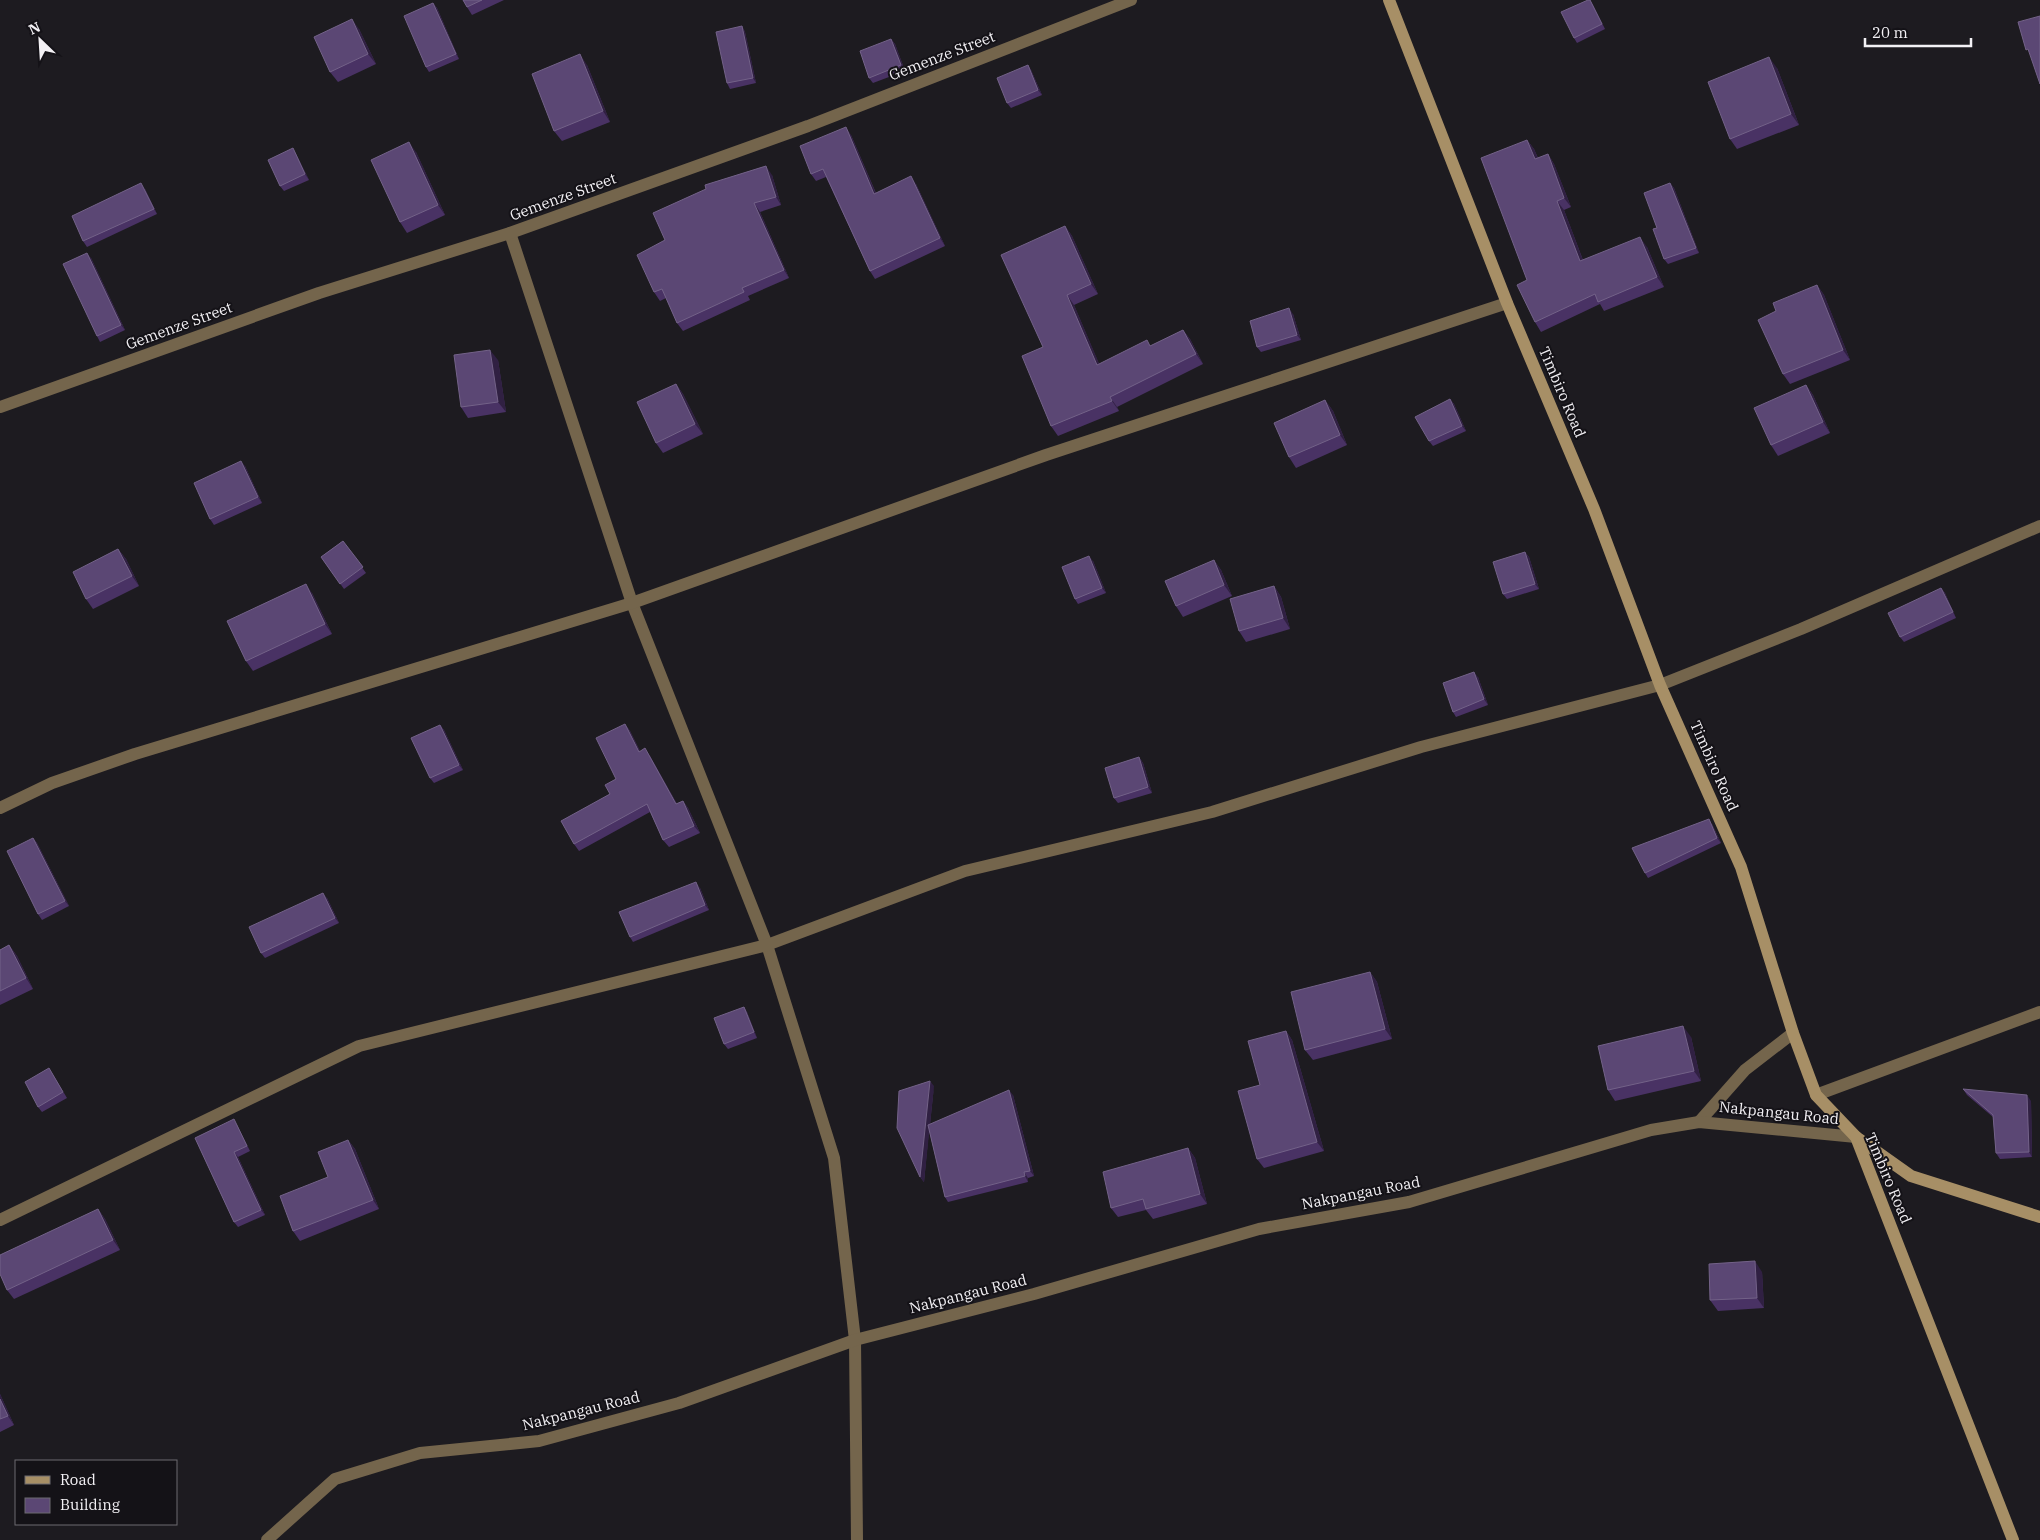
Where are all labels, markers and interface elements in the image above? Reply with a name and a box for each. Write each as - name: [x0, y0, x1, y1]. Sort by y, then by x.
- north arrow: [15, 15, 65, 65]
- scale bar: [1865, 15, 1971, 47]
- text: N: [26, 18, 43, 39]
- text: 20 m: [1872, 23, 1908, 42]
- street label: Gemenze Street: [886, 27, 997, 84]
- street label: Gemenze Street: [507, 168, 619, 225]
- street label: Gemenze Street: [123, 297, 235, 354]
- street label: Timbiro Road: [1535, 344, 1590, 440]
- street label: Timbiro Road: [1686, 718, 1743, 814]
- street label: Nakpangau Road: [1718, 1097, 1840, 1128]
- street label: Timbiro Road: [1861, 1130, 1916, 1226]
- street label: Nakpangau Road: [1300, 1172, 1422, 1213]
- street label: Nakpangau Road: [907, 1270, 1029, 1317]
- street label: Nakpangau Road: [520, 1387, 642, 1434]
- legend: [15, 1460, 178, 1525]
- text: Road: [60, 1470, 96, 1489]
- text: Building: [60, 1495, 120, 1514]

